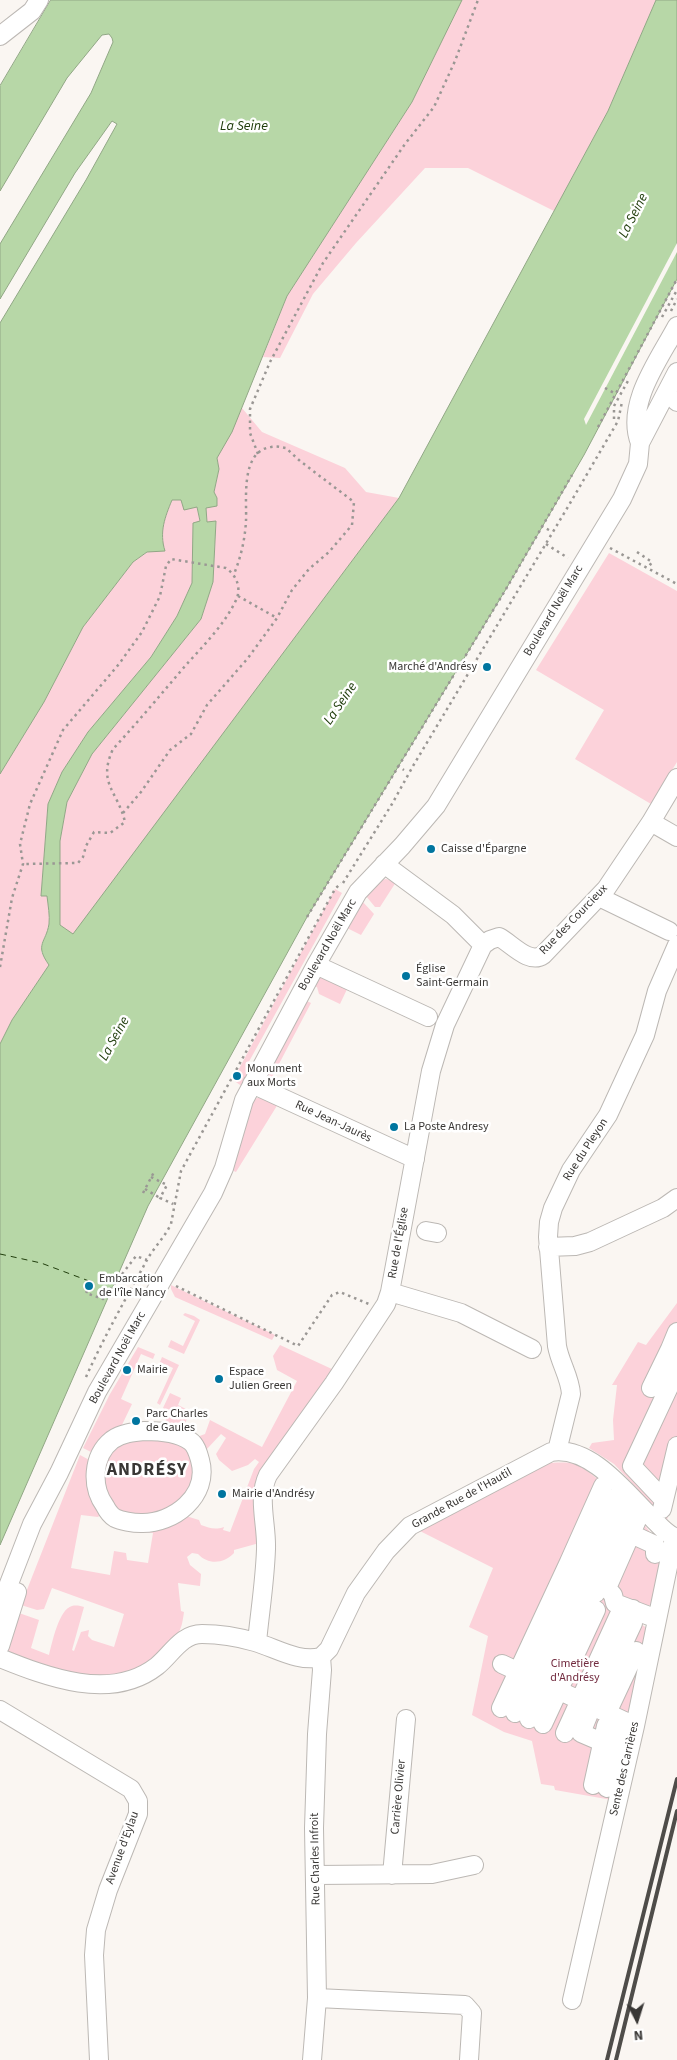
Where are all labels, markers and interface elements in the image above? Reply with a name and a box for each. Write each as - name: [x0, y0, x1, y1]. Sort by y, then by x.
- water label: La Seine: [220, 119, 268, 135]
- water label: La Seine: [616, 191, 652, 241]
- street label: Boulevard Noël Marc: [521, 563, 587, 659]
- place label: Marché d'Andrésy: [388, 660, 477, 674]
- marker: Marché d'Andrésy: [481, 661, 493, 673]
- water label: La Seine: [321, 680, 361, 728]
- place label: Caisse d'Épargne: [441, 842, 526, 856]
- marker: Caisse d'Épargne: [425, 843, 437, 855]
- street label: Rue des Courcieux: [537, 882, 611, 958]
- street label: Boulevard Noël Marc: [296, 897, 360, 993]
- place label: Église Saint-Germain: [416, 962, 488, 990]
- marker: Église Saint-Germain: [400, 970, 412, 982]
- water label: La Seine: [96, 1014, 134, 1064]
- place label: Monument aux Morts: [247, 1062, 302, 1090]
- marker: Monument aux Morts: [231, 1070, 243, 1082]
- street label: Rue Jean-Jaurès: [292, 1098, 374, 1146]
- street label: Rue du Pleyon: [560, 1116, 612, 1184]
- place label: La Poste Andresy: [404, 1120, 489, 1134]
- marker: La Poste Andresy: [388, 1121, 400, 1133]
- street label: Rue de l'Église: [386, 1206, 412, 1280]
- place label: Embarcation de l'île Nancy: [99, 1272, 166, 1300]
- marker: Embarcation de l'île Nancy: [83, 1280, 95, 1292]
- street label: Boulevard Noël Marc: [87, 1309, 149, 1407]
- place label: Mairie: [137, 1363, 168, 1377]
- marker: Mairie: [121, 1364, 133, 1376]
- place label: Espace Julien Green: [229, 1365, 292, 1393]
- marker: Espace Julien Green: [213, 1373, 225, 1385]
- place label: Parc Charles de Gaules: [146, 1407, 208, 1435]
- marker: Parc Charles de Gaules: [130, 1415, 142, 1427]
- district label: ANDRÉSY: [106, 1460, 188, 1482]
- street label: Grande Rue de l'Hautil: [409, 1466, 515, 1532]
- place label: Mairie d'Andrésy: [232, 1487, 315, 1501]
- marker: Mairie d'Andrésy: [216, 1488, 228, 1500]
- park label: Cimetière d'Andrésy: [550, 1657, 600, 1685]
- street label: Sente des Carrières: [607, 1720, 643, 1818]
- street label: Carrière Olivier: [389, 1759, 409, 1835]
- street label: Avenue d'Eylau: [103, 1810, 143, 1886]
- street label: Rue Charles Infroit: [308, 1813, 324, 1905]
- north arrow: [612, 1995, 662, 2045]
- text: N: [633, 2025, 644, 2045]

